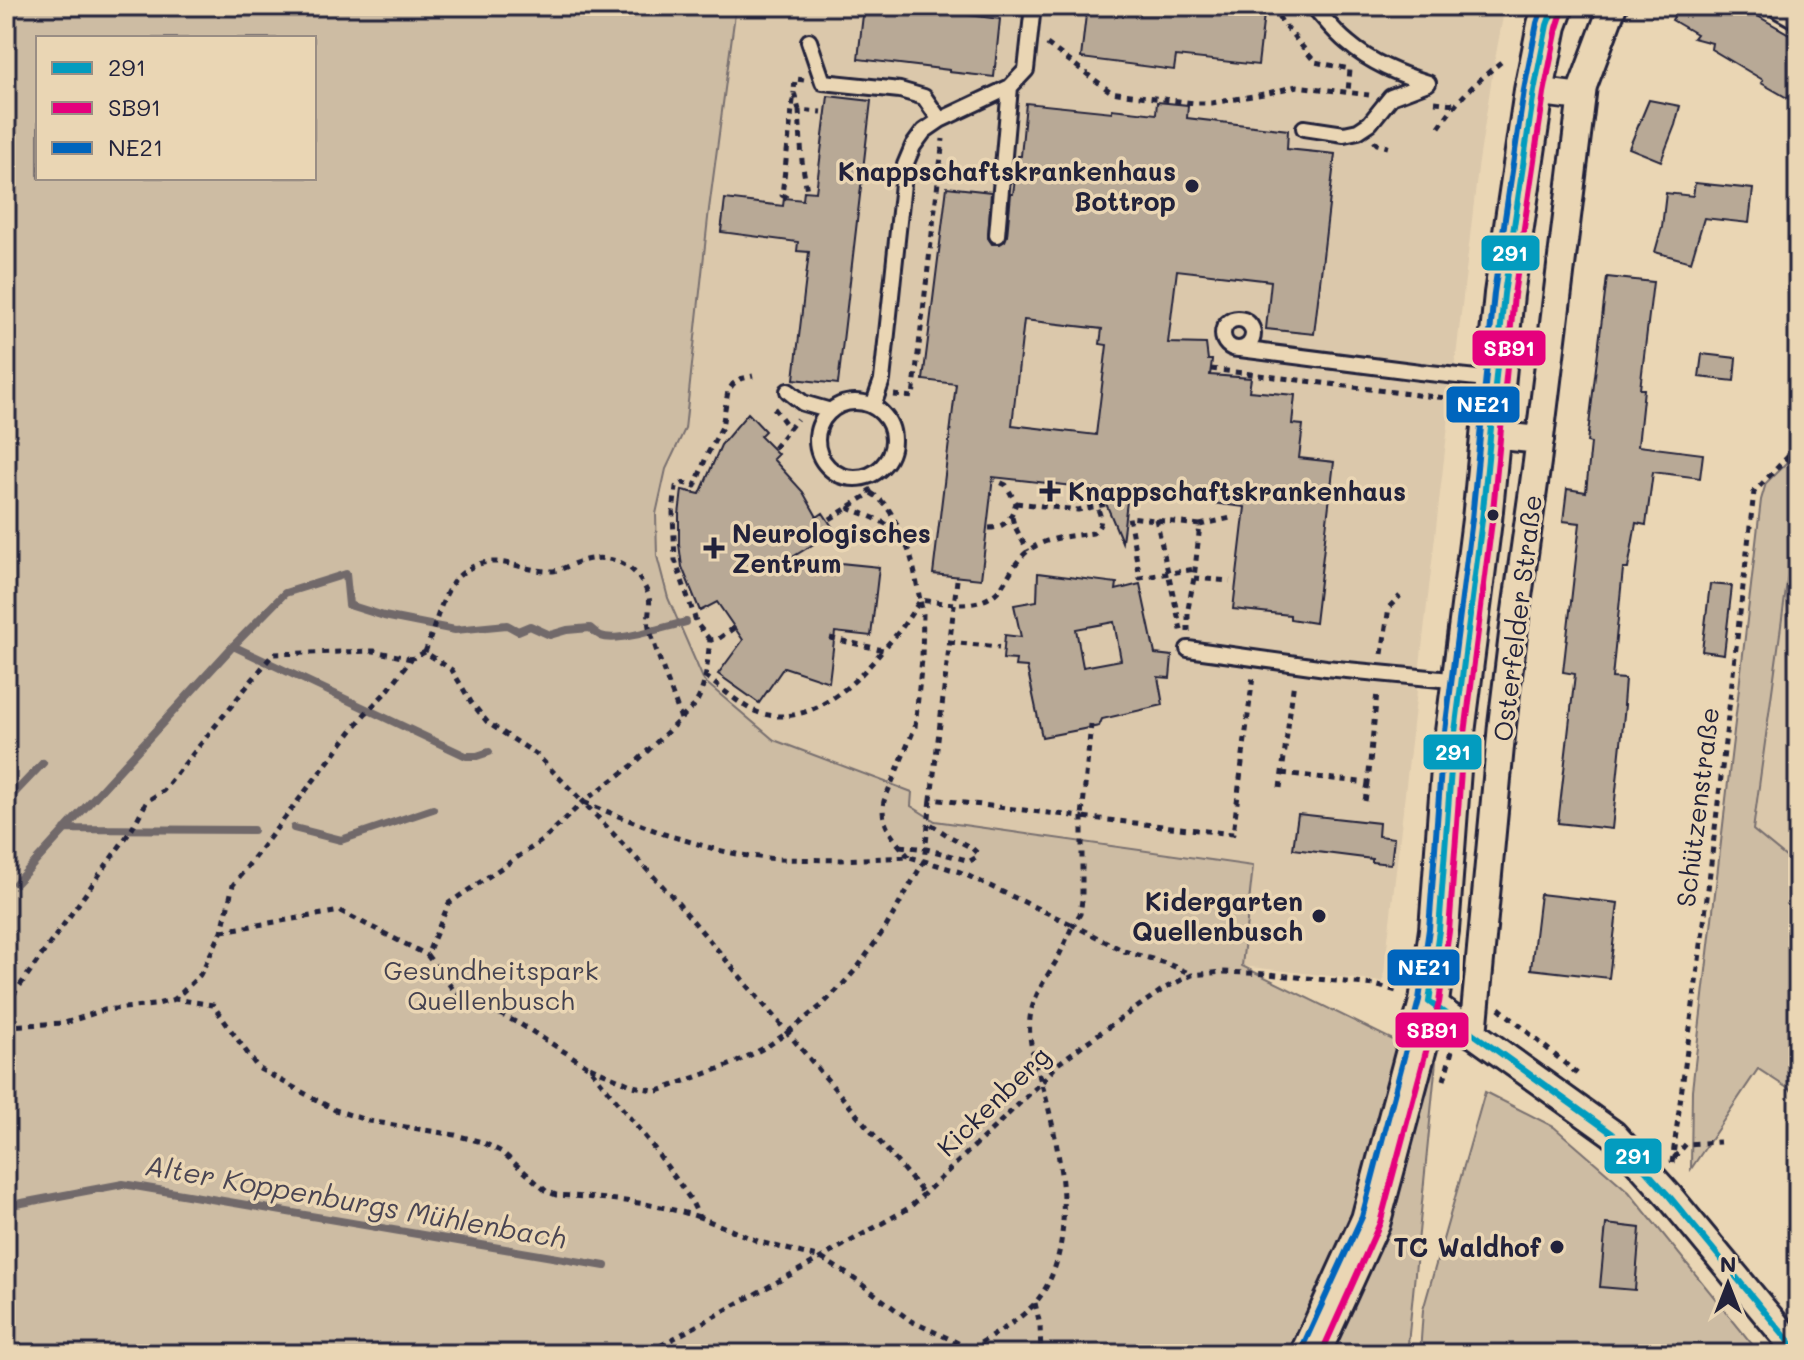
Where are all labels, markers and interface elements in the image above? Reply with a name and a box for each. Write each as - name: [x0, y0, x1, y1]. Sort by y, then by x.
- legend: [36, 36, 316, 180]
- text: 291: [108, 51, 146, 82]
- text: SB91: [108, 91, 161, 122]
- text: NE21: [108, 131, 164, 162]
- place label: Knappschaftskrankenhaus Bottrop: [838, 154, 1176, 218]
- marker: Knappschaftskrankenhaus Bottrop: [1183, 177, 1201, 195]
- line badge: 291: [1480, 234, 1541, 272]
- text: 291: [1492, 238, 1528, 267]
- line badge: SB91: [1471, 329, 1547, 367]
- text: SB91: [1483, 333, 1535, 362]
- line badge: NE21: [1445, 385, 1521, 424]
- text: NE21: [1457, 389, 1509, 418]
- place label: Knappschaftskrankenhaus: [1068, 474, 1406, 508]
- marker: Knappschaftskrankenhaus: [1039, 480, 1061, 502]
- street label: Osterfelder Straße: [1485, 493, 1549, 743]
- unlabelled marker: [1485, 507, 1501, 523]
- place label: Neurologisches Zentrum: [732, 516, 931, 580]
- marker: Neurologisches Zentrum: [703, 537, 725, 559]
- street label: Schützenstraße: [1668, 705, 1726, 909]
- line badge: 291: [1422, 733, 1483, 771]
- text: 291: [1435, 737, 1471, 766]
- place label: Kidergarten Quellenbusch: [1132, 884, 1303, 948]
- marker: Kidergarten Quellenbusch: [1310, 907, 1328, 925]
- line badge: NE21: [1386, 948, 1461, 987]
- text: NE21: [1398, 952, 1450, 981]
- park label: Gesundheitspark Quellenbusch: [384, 953, 599, 1017]
- line badge: SB91: [1394, 1011, 1470, 1049]
- text: SB91: [1406, 1015, 1458, 1044]
- street label: Kickenberg: [929, 1039, 1057, 1163]
- line badge: 291: [1603, 1137, 1663, 1175]
- text: 291: [1615, 1141, 1651, 1170]
- water label: Alter Koppenburgs Mühlenbach: [143, 1146, 569, 1256]
- place label: TC Waldhof: [1393, 1230, 1542, 1264]
- marker: TC Waldhof: [1548, 1238, 1566, 1256]
- north arrow: [1688, 1244, 1768, 1324]
- text: N: [1720, 1249, 1736, 1278]

